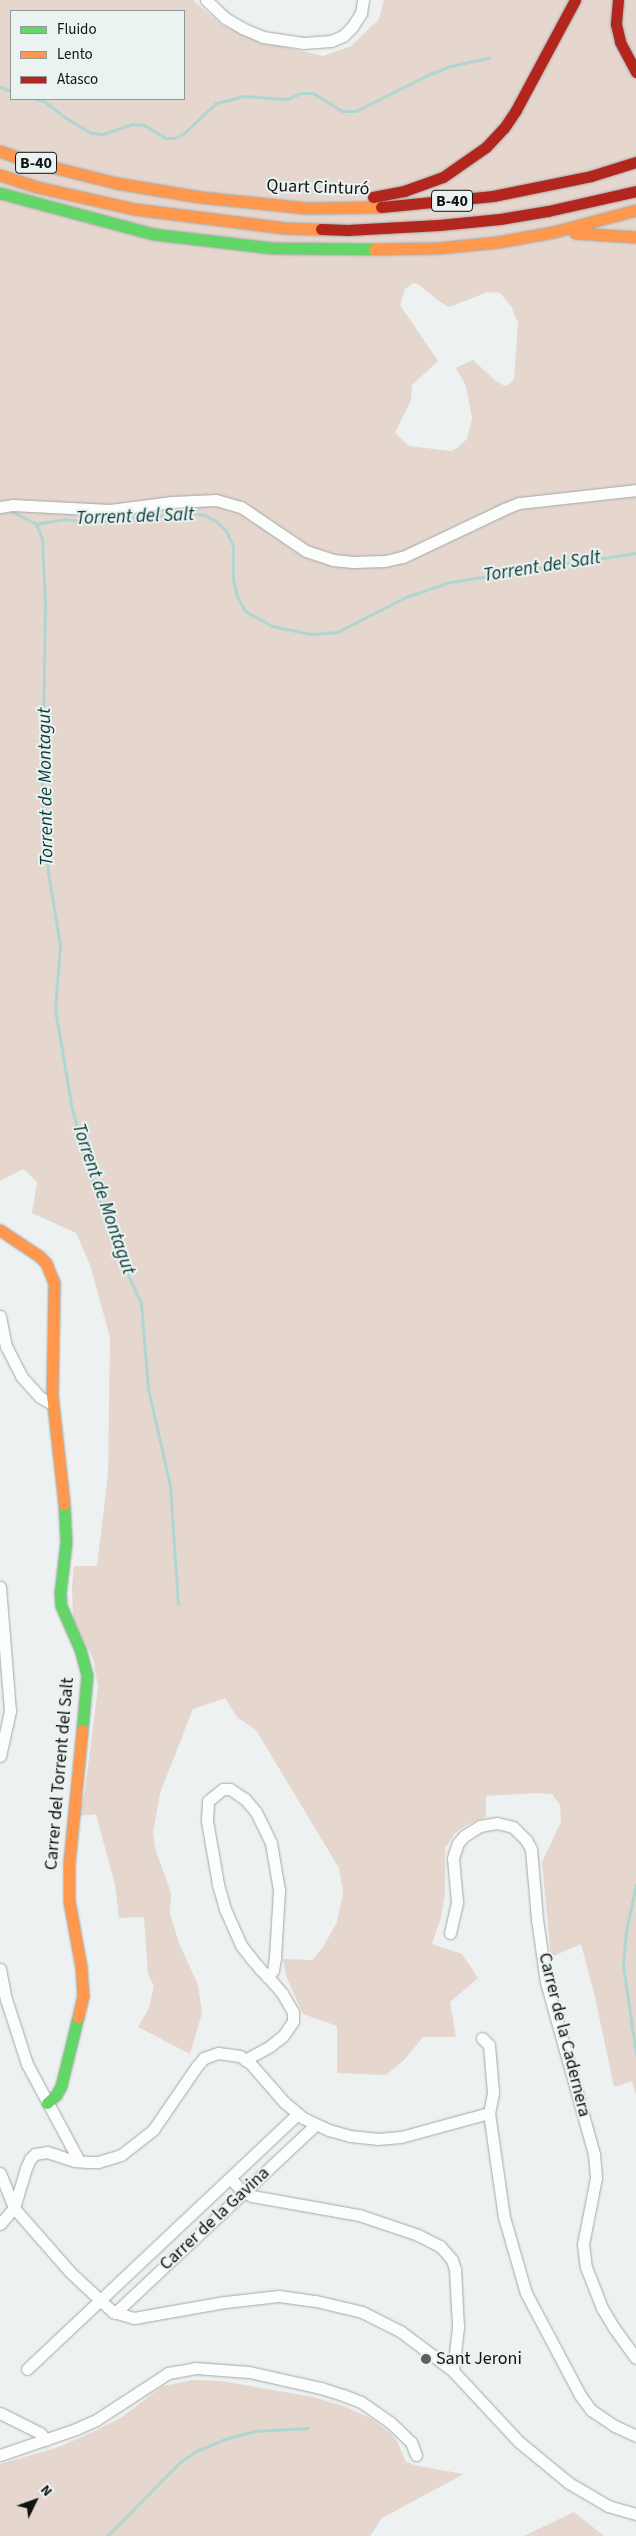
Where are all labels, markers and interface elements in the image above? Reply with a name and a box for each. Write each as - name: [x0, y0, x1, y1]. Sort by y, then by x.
- legend: [10, 10, 185, 100]
- text: Fluido: [57, 19, 97, 40]
- text: Lento: [57, 44, 93, 65]
- text: Atasco: [57, 69, 98, 90]
- road number: B-40: [15, 150, 57, 177]
- street label: Quart Cinturó: [266, 175, 370, 201]
- road number: B-40: [431, 188, 473, 215]
- water label: Torrent del Salt: [75, 504, 195, 530]
- water label: Torrent del Salt: [482, 546, 602, 588]
- water label: Torrent de Montagut: [33, 708, 59, 866]
- water label: Torrent de Montagut: [66, 1120, 140, 1278]
- street label: Carrer del Torrent del Salt: [41, 1677, 79, 1871]
- street label: Carrer de la Cadernera: [533, 1951, 595, 2119]
- street label: Carrer de la Gavina: [156, 2163, 274, 2275]
- place label: Sant Jeroni: [436, 2348, 522, 2370]
- marker: Sant Jeroni: [420, 2353, 432, 2365]
- north arrow: [10, 2476, 60, 2526]
- text: N: [36, 2481, 57, 2501]

